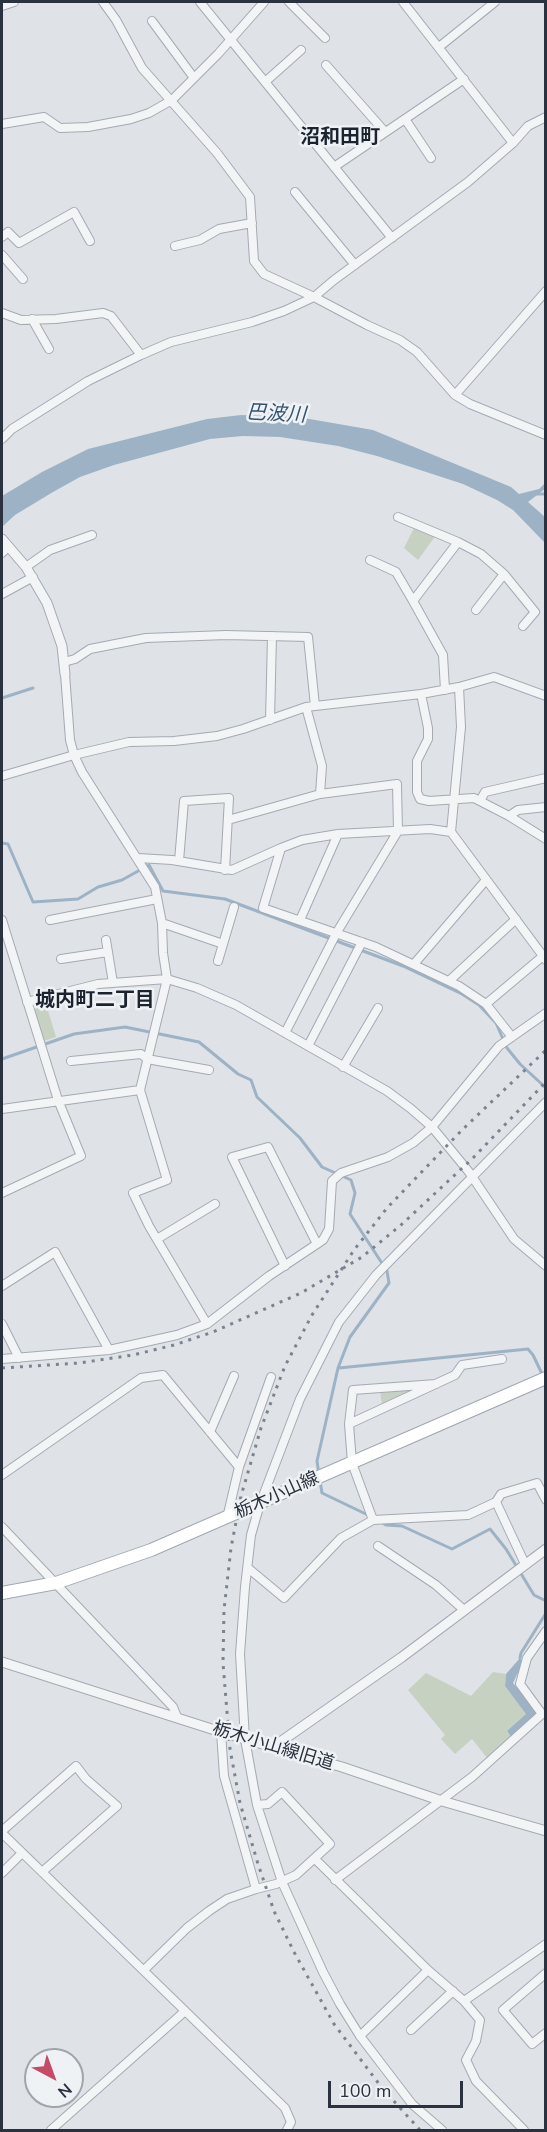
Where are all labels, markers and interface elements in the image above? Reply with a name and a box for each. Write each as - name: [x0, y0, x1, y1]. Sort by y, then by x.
- district label: 沼和田町: [300, 126, 380, 150]
- water label: 巴波川: [245, 401, 307, 429]
- district label: 城内町二丁目: [35, 989, 155, 1013]
- street label: 栃木小山線: [231, 1468, 323, 1524]
- street label: 栃木小山線旧道: [210, 1718, 336, 1776]
- north arrow: [24, 2048, 84, 2108]
- scale bar: [331, 2069, 466, 2107]
- text: N: [53, 2078, 76, 2102]
- text: 100 m: [339, 2079, 391, 2103]

